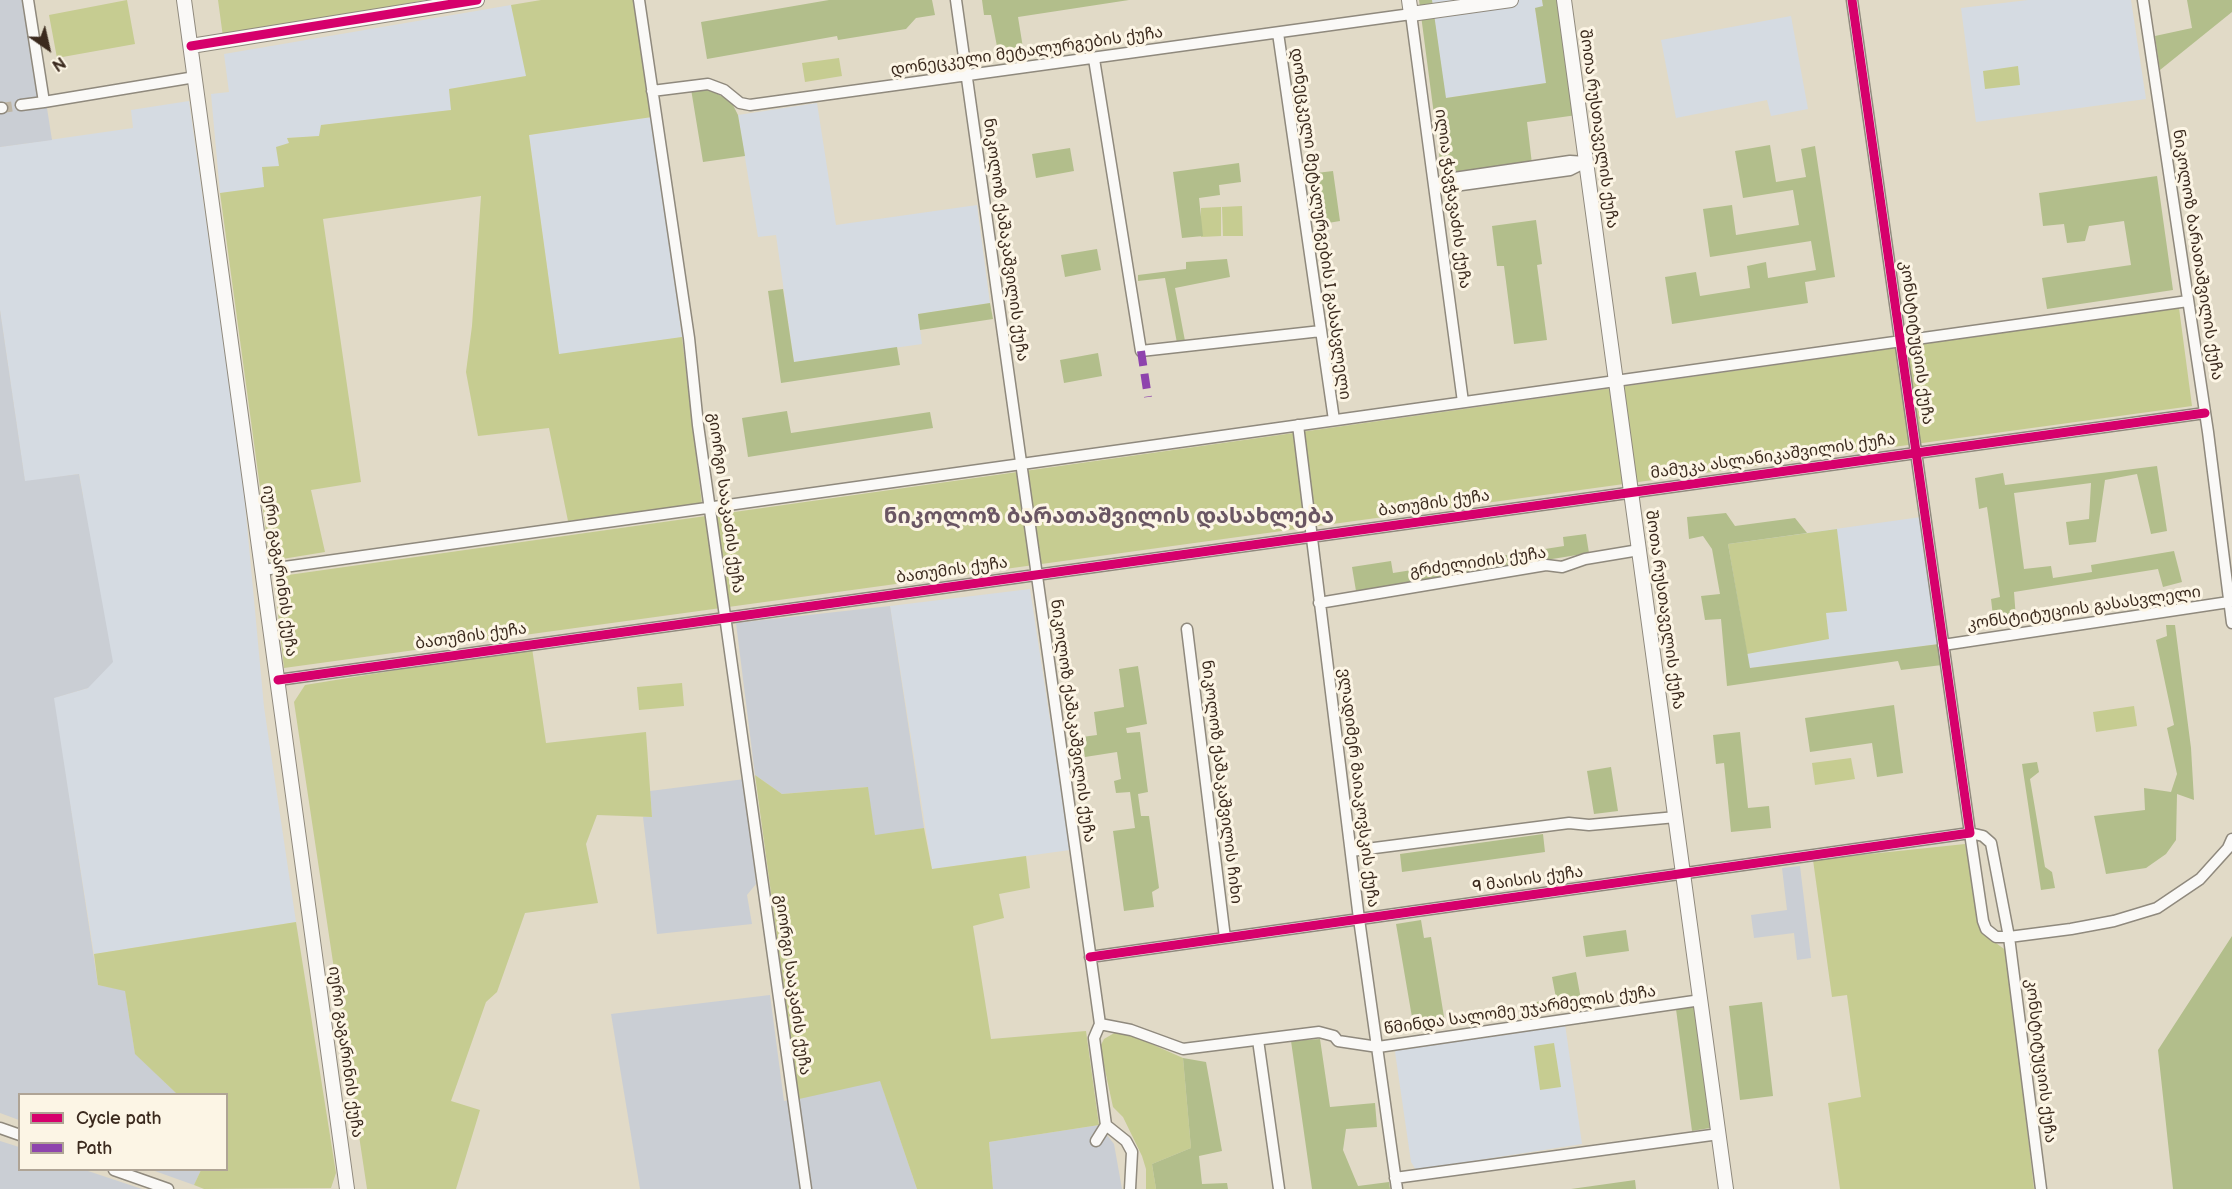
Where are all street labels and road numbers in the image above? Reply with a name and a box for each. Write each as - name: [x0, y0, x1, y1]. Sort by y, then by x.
- street label: დონეცკელი მეტალურგების ქუჩა: [890, 23, 1164, 81]
- street label: შოთა რუსთაველის ქუჩა: [1575, 28, 1621, 230]
- street label: დონეცკელი მეტალურგების I გასასვლელი: [1286, 47, 1354, 401]
- street label: ილია ჭავჭავაძის ქუჩა: [1430, 108, 1474, 290]
- street label: ნიკოლოზ ქაშაკაშვილის ქუჩა: [978, 117, 1032, 363]
- street label: ნიკოლოზ ბარათაშვილის ქუჩა: [2168, 128, 2226, 382]
- street label: კონსტიტუციის ქუჩა: [1895, 260, 1937, 426]
- street label: გიორგი სააკაძის ქუჩა: [703, 412, 747, 594]
- street label: მამუკა ასლანიკაშვილის ქუჩა: [1649, 430, 1897, 484]
- street label: იური გაგარინის ქუჩა: [257, 484, 301, 658]
- street label: ბათუმის ქუჩა: [1377, 487, 1491, 521]
- street label: შოთა რუსთაველის ქუჩა: [1641, 509, 1687, 711]
- street label: გრძელიძის ქუჩა: [1409, 544, 1547, 582]
- street label: ბათუმის ქუჩა: [895, 554, 1009, 588]
- street label: კონსტიტუციის გასასვლელი: [1966, 583, 2202, 635]
- street label: ნიკოლოზ ქაშაკაშვილის ქუჩა: [1045, 598, 1099, 844]
- street label: ბათუმის ქუჩა: [414, 620, 528, 654]
- street label: ნიკოლოზ ქაშაკაშვილის ჩიხი: [1197, 659, 1245, 905]
- street label: ვლადიმერ მაიაკოვსკის ქუჩა: [1334, 667, 1382, 909]
- street label: 9 მაისის ქუჩა: [1471, 863, 1585, 897]
- street label: გიორგი სააკაძის ქუჩა: [770, 894, 814, 1076]
- street label: იური გაგარინის ქუჩა: [323, 965, 367, 1139]
- street label: კონსტიტუციის ქუჩა: [2020, 978, 2060, 1144]
- street label: წმინდა სალომე უჯარმელის ქუჩა: [1383, 982, 1657, 1040]

